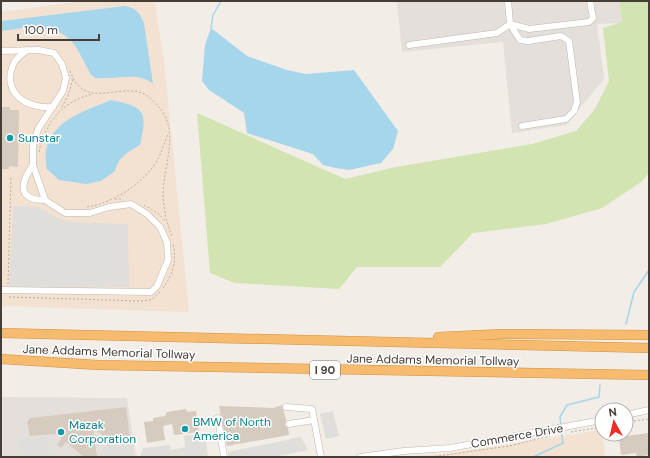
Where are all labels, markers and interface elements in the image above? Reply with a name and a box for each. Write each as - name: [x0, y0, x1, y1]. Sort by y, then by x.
- scale bar: [18, 16, 99, 42]
- text: 100 m: [24, 22, 58, 38]
- place label: Sunstar: [18, 130, 61, 146]
- marker: Sunstar: [5, 133, 15, 143]
- street label: Jane Addams Memorial Tollway: [22, 341, 196, 363]
- street label: Jane Addams Memorial Tollway: [346, 350, 520, 370]
- road number: I 90: [310, 361, 340, 379]
- north arrow: [594, 402, 634, 442]
- text: N: [608, 405, 618, 420]
- place label: BMW of North America: [193, 414, 271, 444]
- place label: Mazak Corporation: [69, 417, 136, 447]
- street label: Commerce Drive: [470, 420, 565, 452]
- marker: BMW of North America: [180, 424, 190, 434]
- marker: Mazak Corporation: [56, 427, 66, 437]

